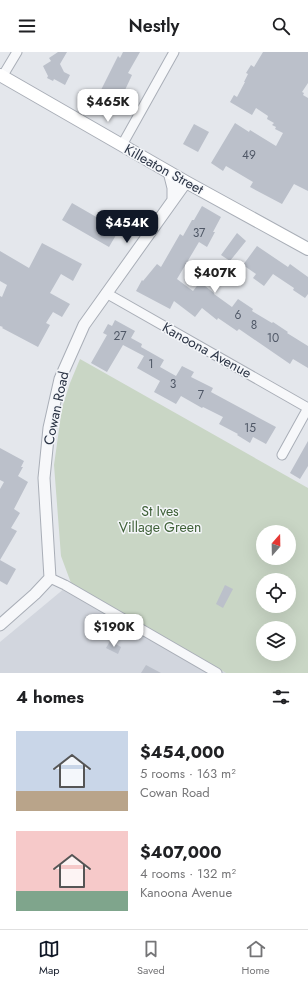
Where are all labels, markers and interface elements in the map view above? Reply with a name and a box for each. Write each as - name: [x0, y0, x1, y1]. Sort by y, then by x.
- text: Nestly: [129, 13, 179, 39]
- icon: menu: [16, 15, 38, 37]
- icon: search: [270, 15, 292, 37]
- pin: $465K: [80, 89, 136, 123]
- text: $465K: [86, 92, 130, 111]
- street label: Killeaton Street: [121, 139, 208, 199]
- house number: 49: [242, 146, 256, 164]
- pin: $454K: [99, 210, 155, 244]
- text: $454K: [105, 213, 149, 232]
- house number: 37: [193, 224, 206, 242]
- pin: $407K: [187, 260, 243, 294]
- text: $407K: [194, 263, 236, 282]
- house number: 6: [235, 306, 242, 324]
- house number: 8: [251, 316, 257, 334]
- street label: Kanoona Avenue: [159, 317, 255, 383]
- house number: 27: [113, 327, 127, 345]
- house number: 10: [267, 329, 279, 347]
- house number: 1: [148, 355, 154, 373]
- street label: Cowan Road: [38, 369, 74, 447]
- house number: 3: [170, 375, 177, 393]
- house number: 7: [198, 386, 205, 404]
- house number: 15: [244, 419, 256, 437]
- park label: St Ives Village Green: [119, 501, 201, 537]
- north arrow: [256, 525, 296, 565]
- map controls: [256, 525, 296, 661]
- button: locate: [256, 573, 296, 613]
- pin: $190K: [86, 614, 142, 648]
- text: $190K: [93, 617, 135, 636]
- button: layers: [256, 621, 296, 661]
- text: 4 homes: [16, 685, 84, 709]
- icon: filters: [270, 686, 292, 708]
- text: $454,000: [140, 740, 225, 764]
- icon: home: [48, 747, 96, 795]
- text: 5 rooms · 163 m²: [140, 764, 236, 783]
- text: Cowan Road: [140, 783, 210, 802]
- text: $407,000: [140, 840, 222, 864]
- icon: home: [48, 847, 96, 895]
- text: 4 rooms · 132 m²: [140, 864, 236, 883]
- text: Kanoona Avenue: [140, 883, 232, 902]
- tab: Map: [38, 938, 60, 978]
- tab: Saved: [137, 938, 165, 978]
- tab: Home: [242, 938, 270, 978]

